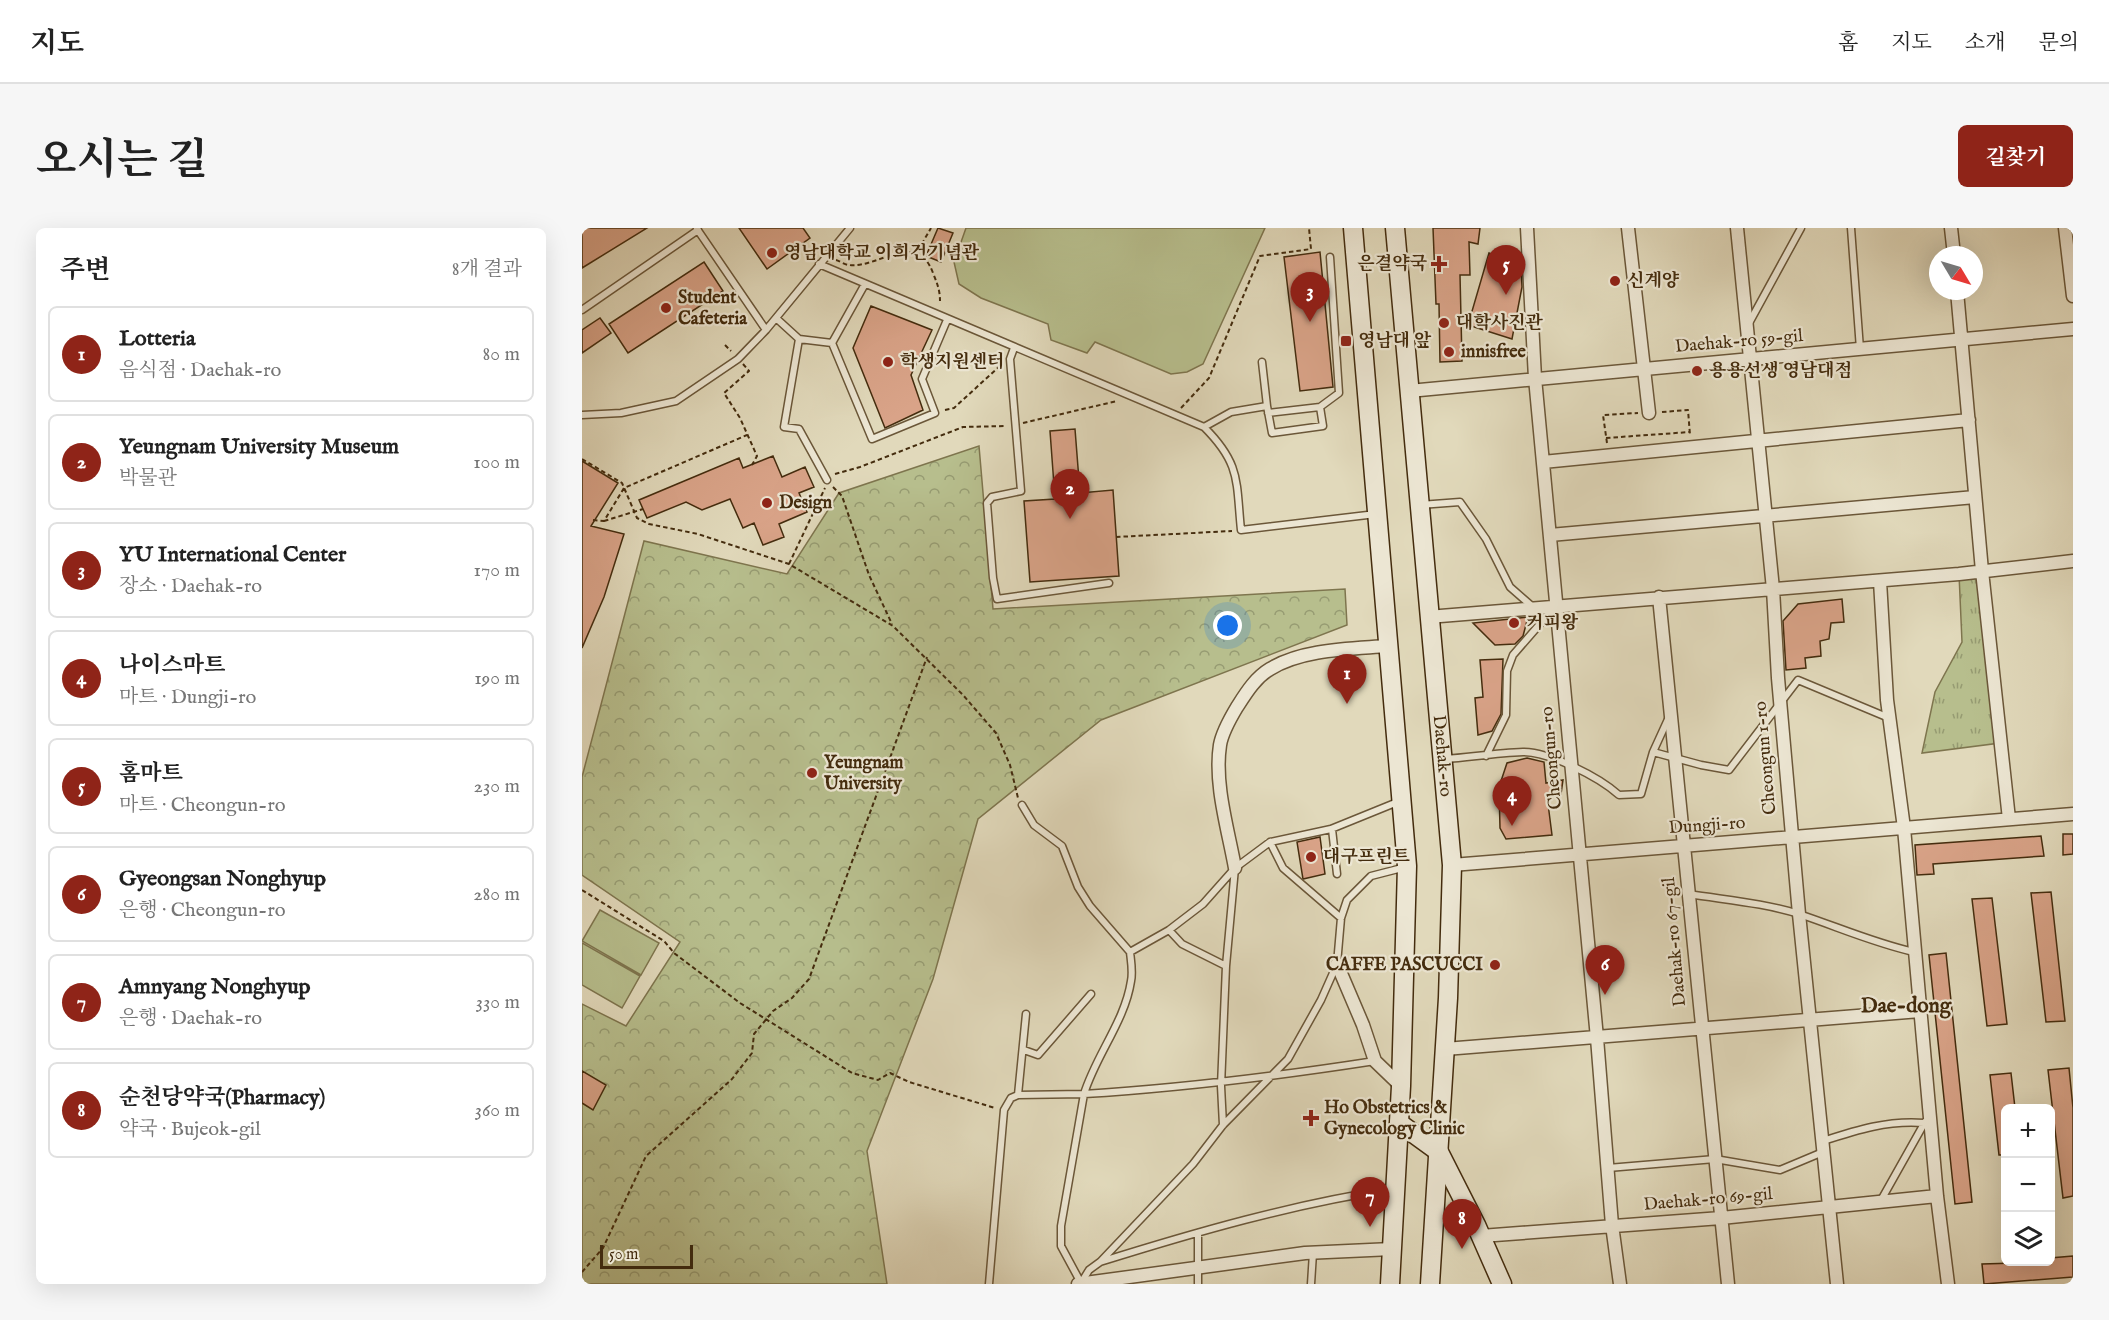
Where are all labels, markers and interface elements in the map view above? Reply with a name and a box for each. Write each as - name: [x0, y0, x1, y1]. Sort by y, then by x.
- text: 지도: [30, 27, 84, 62]
- text: 홈: [1838, 30, 1858, 57]
- text: 지도: [1891, 30, 1932, 57]
- text: 소개: [1965, 30, 2005, 57]
- text: 문의: [2038, 30, 2079, 57]
- button: 길찾기: [1958, 125, 2073, 187]
- text: 오시는 길: [36, 135, 207, 188]
- place label: 영남대학교 이희건기념관: [784, 242, 980, 265]
- pin: 5: [1486, 245, 1526, 295]
- marker: 영남대학교 이희건기념관: [765, 246, 779, 260]
- north arrow: [1929, 246, 1983, 300]
- place label: 은결약국: [1357, 253, 1428, 276]
- text: 주변: [60, 254, 110, 287]
- text: 8개 결과: [452, 257, 522, 282]
- marker: 은결약국: [1432, 257, 1446, 271]
- place label: 신계양: [1627, 270, 1680, 293]
- pin: 3: [1290, 272, 1330, 322]
- marker: 신계양: [1608, 274, 1622, 288]
- place label: Student Cafeteria: [678, 287, 748, 331]
- marker: Student Cafeteria: [659, 301, 673, 315]
- place label: 대학사진관: [1456, 312, 1544, 335]
- marker: 대학사진관: [1437, 316, 1451, 330]
- text: Lotteria: [119, 325, 195, 353]
- street label: Daehak-ro 59-gil: [1674, 325, 1804, 359]
- place label: 영남대 앞: [1358, 330, 1432, 353]
- marker: 영남대 앞: [1339, 334, 1353, 348]
- place label: innisfree: [1461, 341, 1527, 364]
- text: 1: [78, 342, 85, 367]
- text: 80 m: [483, 342, 520, 367]
- marker: innisfree: [1442, 345, 1456, 359]
- place label: 학생지원센터: [900, 351, 1004, 374]
- marker: 학생지원센터: [881, 355, 895, 369]
- text: 음식점 · Daehak-ro: [119, 358, 281, 383]
- place label: 용용선생 영남대점: [1709, 360, 1852, 383]
- marker: 용용선생 영남대점: [1690, 364, 1704, 378]
- text: Yeungnam University Museum: [119, 433, 399, 461]
- text: 2: [77, 450, 86, 475]
- text: 100 m: [473, 450, 520, 475]
- text: 박물관: [119, 466, 177, 491]
- pin: 2: [1050, 470, 1090, 519]
- place label: Design: [779, 492, 833, 515]
- marker: Design: [760, 496, 774, 510]
- text: YU International Center: [119, 541, 346, 569]
- text: 3: [78, 558, 85, 583]
- text: 170 m: [474, 558, 520, 583]
- text: 장소 · Daehak-ro: [119, 574, 262, 599]
- your location: [1213, 611, 1242, 640]
- place label: 커피왕: [1526, 612, 1579, 635]
- marker: 커피왕: [1507, 616, 1521, 630]
- text: 나이스마트: [119, 652, 225, 680]
- pin: 1: [1328, 654, 1366, 704]
- text: 4: [77, 666, 86, 691]
- text: 190 m: [474, 666, 520, 691]
- text: 마트 · Dungji-ro: [119, 685, 256, 710]
- street label: Cheongun 1-ro: [1750, 700, 1782, 816]
- street label: Cheongun-ro: [1536, 705, 1568, 810]
- street label: Daehak-ro: [1427, 714, 1457, 798]
- place label: Yeungnam University: [823, 752, 904, 796]
- text: 홈마트: [119, 760, 183, 788]
- marker: Yeungnam University: [805, 766, 819, 780]
- text: 5: [78, 774, 85, 799]
- text: 230 m: [474, 774, 520, 799]
- pin: 4: [1492, 776, 1532, 826]
- text: 마트 · Cheongun-ro: [119, 793, 286, 818]
- street label: Dungji-ro: [1668, 812, 1746, 840]
- place label: 대구프린트: [1323, 846, 1411, 869]
- marker: 대구프린트: [1304, 850, 1318, 864]
- text: Gyeongsan Nonghyup: [119, 865, 326, 893]
- street label: Daehak-ro 67-gil: [1658, 876, 1692, 1008]
- text: 6: [77, 882, 86, 907]
- text: 280 m: [473, 882, 520, 907]
- text: 은행 · Cheongun-ro: [119, 898, 286, 923]
- pin: 6: [1586, 946, 1624, 995]
- place label: CAFFE PASCUCCI: [1326, 954, 1483, 977]
- marker: CAFFE PASCUCCI: [1488, 958, 1502, 972]
- text: Amnyang Nonghyup: [119, 973, 311, 1001]
- text: 7: [77, 990, 86, 1015]
- text: 330 m: [475, 990, 520, 1015]
- district label: Dae-dong: [1861, 993, 1952, 1020]
- text: 은행 · Daehak-ro: [119, 1006, 262, 1031]
- text: 순천당약국(Pharmacy): [119, 1084, 325, 1112]
- place label: Ho Obstetrics & Gynecology Clinic: [1324, 1097, 1465, 1141]
- text: 8: [78, 1098, 85, 1123]
- text: 360 m: [474, 1098, 520, 1123]
- map controls: [2001, 1104, 2055, 1266]
- button: +: [2001, 1104, 2055, 1158]
- marker: Ho Obstetrics & Gynecology Clinic: [1302, 1109, 1320, 1127]
- text: 약국 · Bujeok-gil: [119, 1117, 261, 1142]
- button: −: [2001, 1158, 2055, 1212]
- pin: 7: [1350, 1178, 1390, 1227]
- street label: Daehak-ro 69-gil: [1643, 1183, 1774, 1217]
- pin: 8: [1442, 1200, 1482, 1249]
- button: layers: [2001, 1212, 2055, 1266]
- scale bar: [600, 1242, 693, 1270]
- text: 50 m: [609, 1245, 638, 1265]

